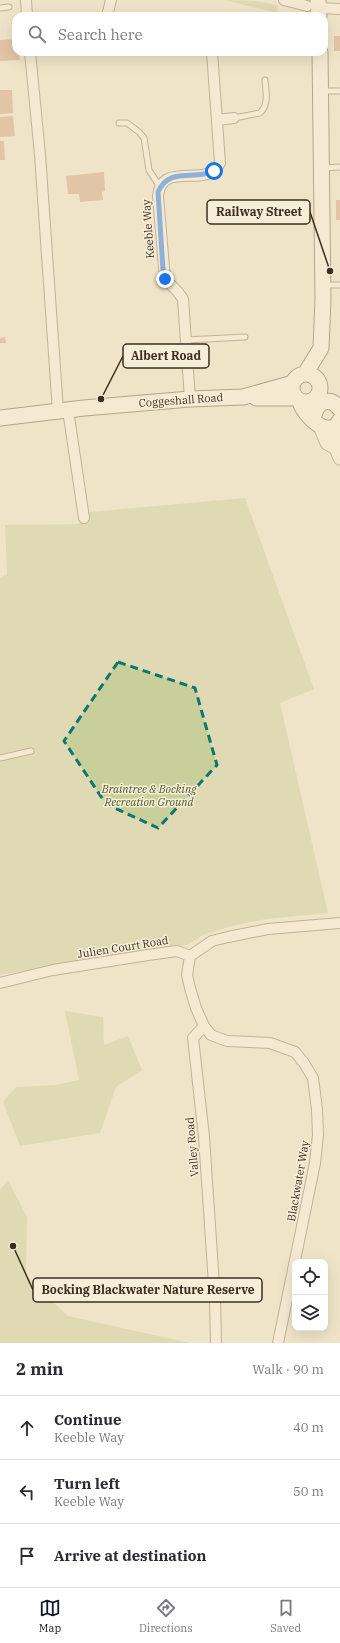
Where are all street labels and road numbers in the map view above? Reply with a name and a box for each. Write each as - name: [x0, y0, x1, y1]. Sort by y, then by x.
- street label: Keeble Way: [139, 199, 157, 259]
- street label: Coggeshall Road: [138, 390, 224, 410]
- street label: Julien Court Road: [77, 933, 170, 961]
- street label: Valley Road: [182, 1116, 202, 1177]
- street label: Blackwater Way: [284, 1139, 312, 1223]

